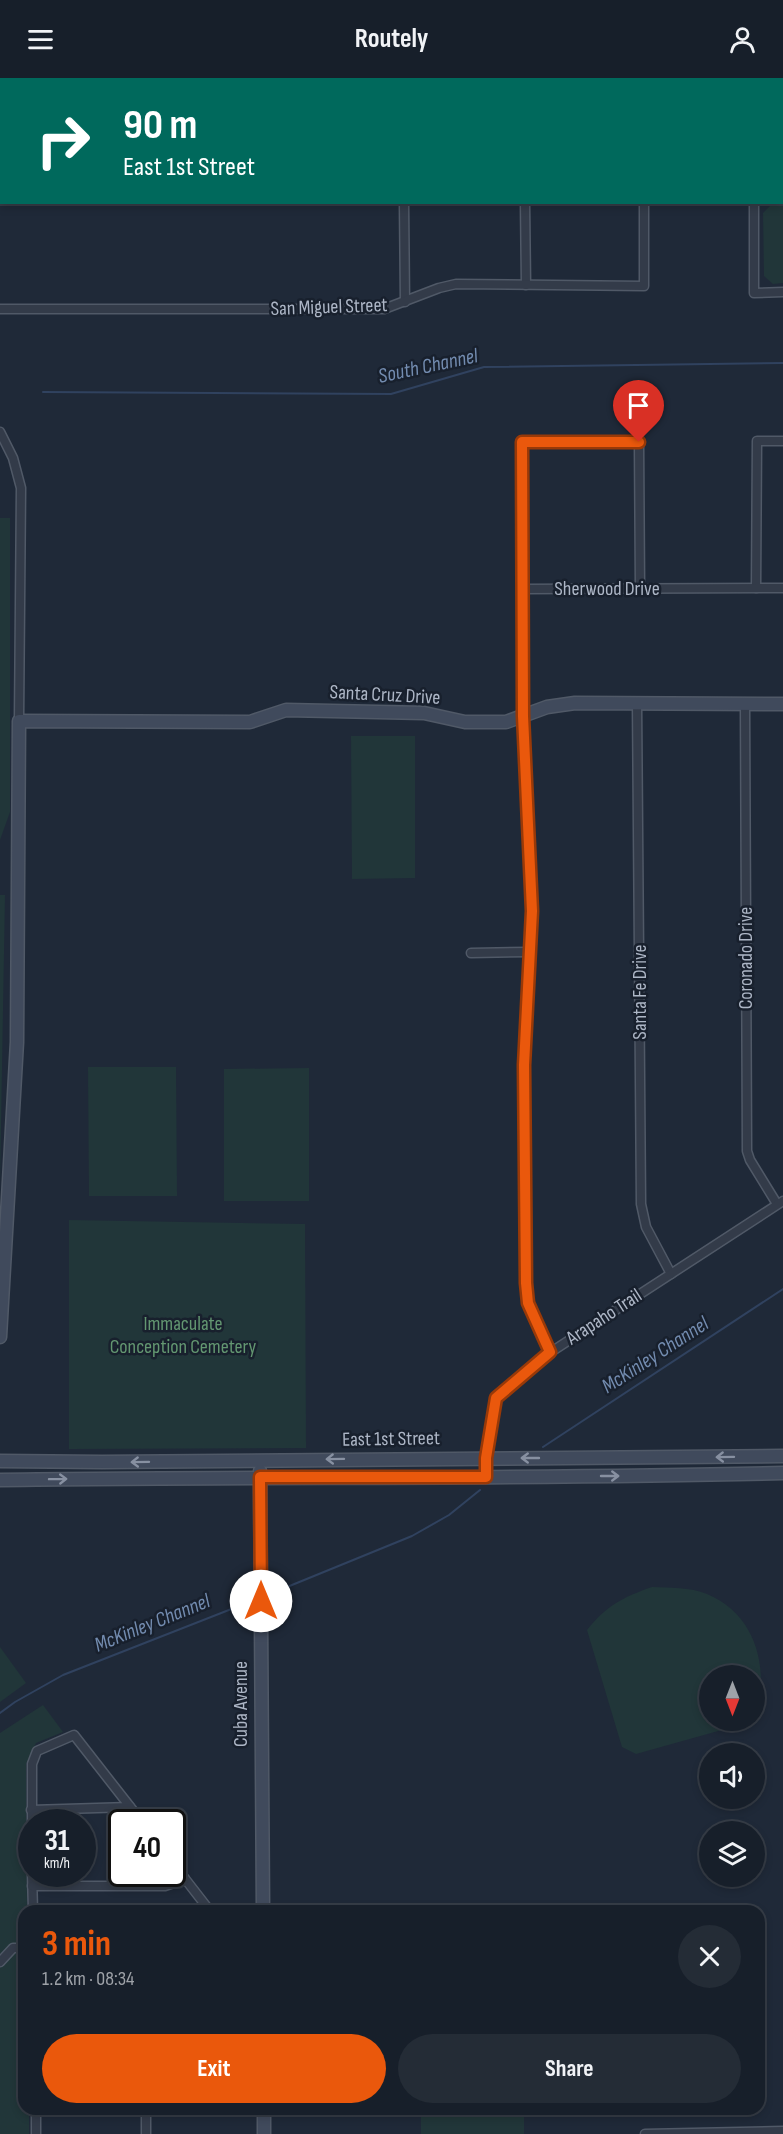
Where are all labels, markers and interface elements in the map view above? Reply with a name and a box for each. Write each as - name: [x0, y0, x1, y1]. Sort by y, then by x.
- icon: menu: [24, 23, 57, 56]
- text: Routely: [355, 23, 428, 55]
- icon: person: [726, 23, 759, 56]
- text: 90 m: [123, 100, 197, 151]
- icon: right: [24, 102, 102, 180]
- text: East 1st Street: [123, 151, 255, 183]
- street label: San Miguel Street: [270, 293, 388, 321]
- water label: South Channel: [376, 343, 481, 389]
- pin: [613, 380, 664, 442]
- icon: arrive: [622, 389, 655, 422]
- street label: Sherwood Drive: [554, 577, 660, 601]
- street label: Santa Cruz Drive: [329, 680, 441, 710]
- street label: Coronado Drive: [734, 907, 758, 1009]
- street label: Santa Fe Drive: [628, 944, 652, 1040]
- street label: Arapaho Trail: [561, 1284, 646, 1351]
- water label: McKinley Channel: [597, 1311, 714, 1399]
- park label: Immaculate Conception Cemetery: [110, 1312, 257, 1359]
- street label: East 1st Street: [342, 1426, 440, 1452]
- one-way arrow: [715, 1451, 735, 1463]
- one-way arrow: [520, 1452, 540, 1464]
- one-way arrow: [325, 1454, 345, 1465]
- one-way arrow: [130, 1456, 150, 1468]
- one-way arrow: [600, 1470, 620, 1482]
- one-way arrow: [48, 1473, 68, 1485]
- position arrow: [229, 1569, 293, 1633]
- water label: McKinley Channel: [91, 1588, 215, 1658]
- street label: Cuba Avenue: [229, 1661, 253, 1747]
- north arrow: [699, 1665, 765, 1731]
- map controls: [699, 1665, 765, 1887]
- button: sound: [699, 1743, 765, 1809]
- speed limit sign: 40: [108, 1809, 186, 1887]
- button: layers: [699, 1821, 765, 1887]
- text: 31: [44, 1823, 70, 1859]
- text: km/h: [44, 1854, 70, 1873]
- text: 3 min: [42, 1923, 111, 1966]
- button: close: [678, 1925, 741, 1988]
- text: 1.2 km · 08:34: [42, 1967, 134, 1991]
- button: Exit: [42, 2034, 386, 2103]
- button: Share: [398, 2034, 741, 2103]

